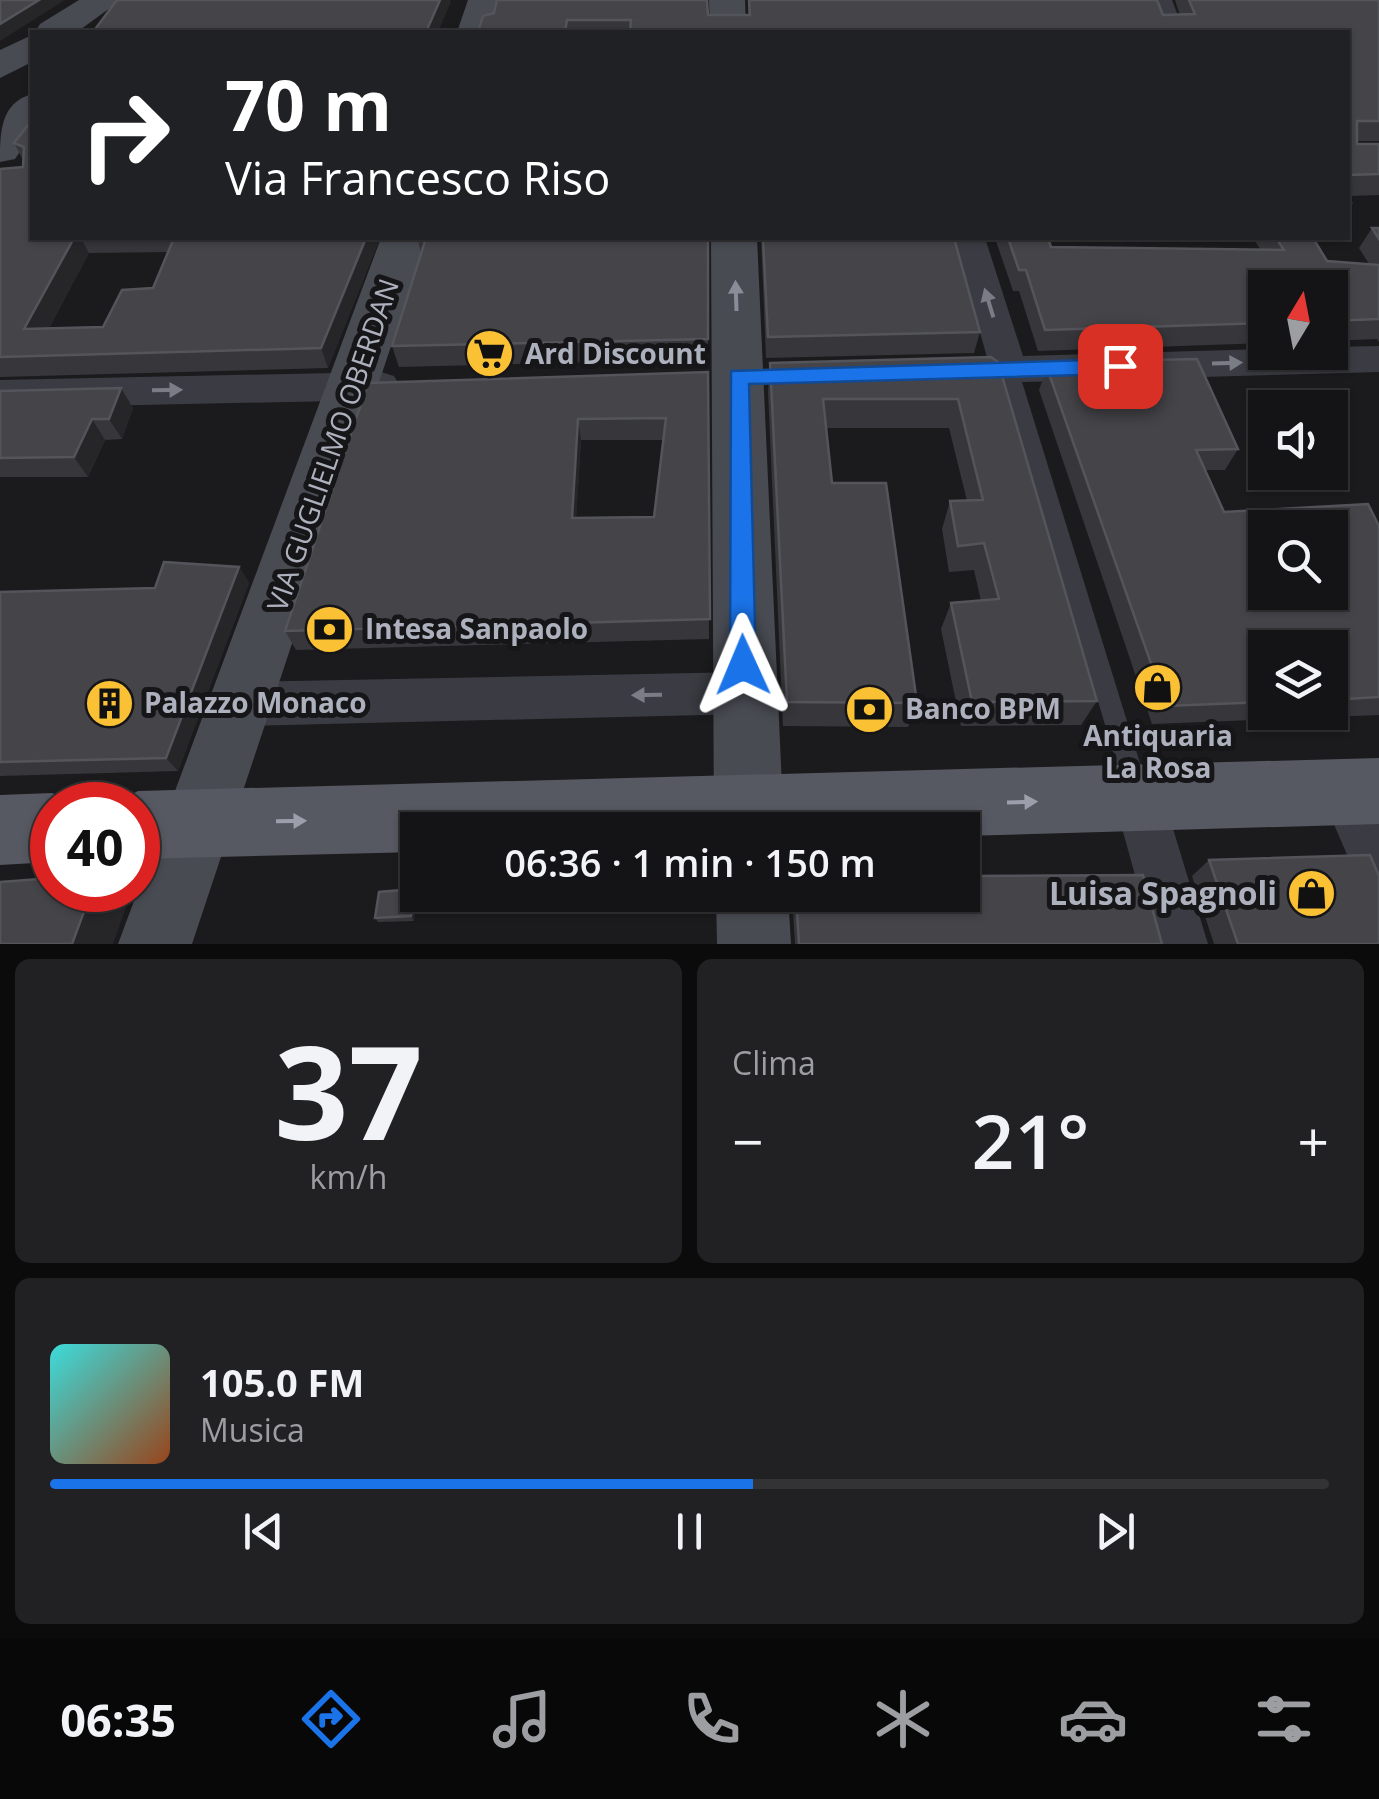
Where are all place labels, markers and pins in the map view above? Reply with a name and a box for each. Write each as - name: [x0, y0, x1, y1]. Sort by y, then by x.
- pin: [1078, 324, 1163, 409]
- supermarket icon: Ard Discount: [464, 328, 516, 380]
- place label: Ard Discount: [525, 334, 706, 372]
- bank icon: Intesa Sanpaolo: [304, 603, 356, 655]
- place label: Intesa Sanpaolo: [365, 609, 588, 647]
- shop icon: Antiquaria La Rosa: [1132, 662, 1184, 714]
- building icon: Palazzo Monaco: [83, 677, 135, 729]
- place label: Palazzo Monaco: [144, 683, 367, 721]
- bank icon: Banco BPM: [844, 683, 896, 735]
- place label: Banco BPM: [905, 689, 1061, 727]
- place label: Antiquaria La Rosa: [1083, 716, 1233, 786]
- shop icon: Luisa Spagnoli: [1286, 868, 1338, 920]
- place label: Luisa Spagnoli: [1049, 871, 1277, 914]

